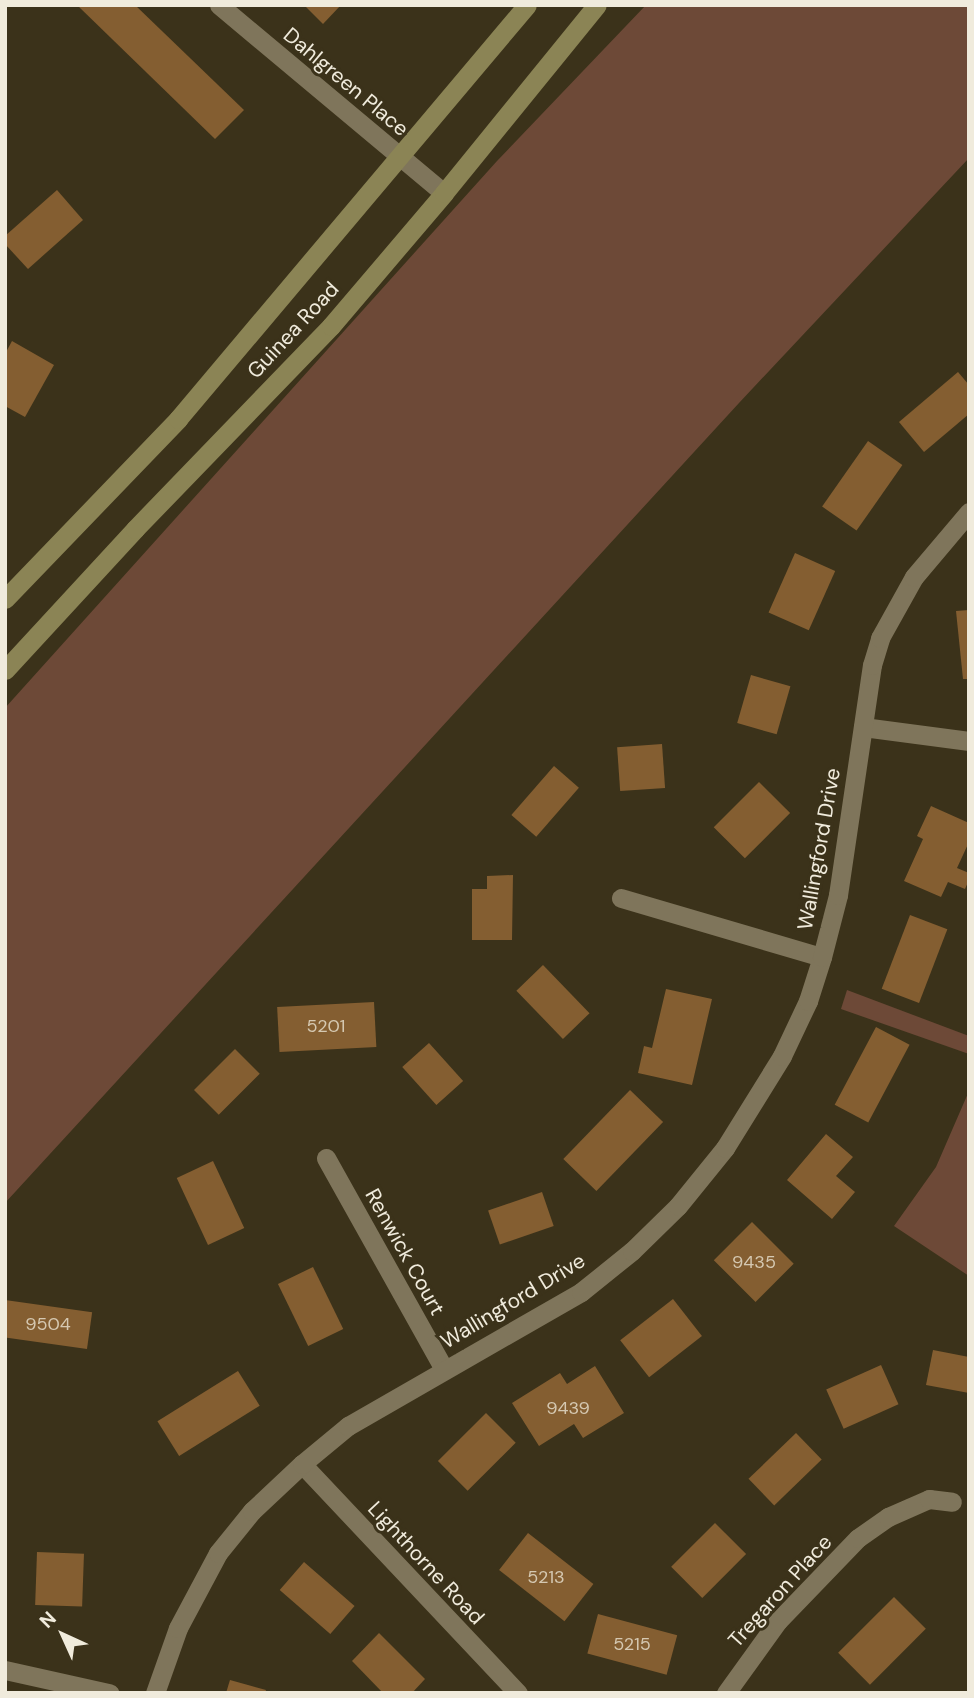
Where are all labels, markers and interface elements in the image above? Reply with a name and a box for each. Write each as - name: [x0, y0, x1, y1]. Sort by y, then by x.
- street label: Dahlgreen Place: [278, 22, 414, 142]
- street label: Guinea Road: [242, 276, 344, 384]
- street label: Wallingford Drive: [792, 766, 846, 932]
- house number: 5201: [307, 1015, 345, 1037]
- street label: Renwick Court: [360, 1184, 450, 1320]
- street label: Wallingford Drive: [436, 1248, 590, 1354]
- house number: 9435: [732, 1251, 776, 1273]
- house number: 9504: [25, 1313, 71, 1335]
- house number: 9439: [546, 1397, 590, 1419]
- street label: Lighthorne Road: [363, 1496, 489, 1630]
- street label: Tregaron Place: [723, 1530, 837, 1652]
- house number: 5213: [527, 1566, 565, 1588]
- north arrow: [28, 1600, 98, 1670]
- text: N: [34, 1606, 62, 1634]
- house number: 5215: [613, 1633, 651, 1655]

